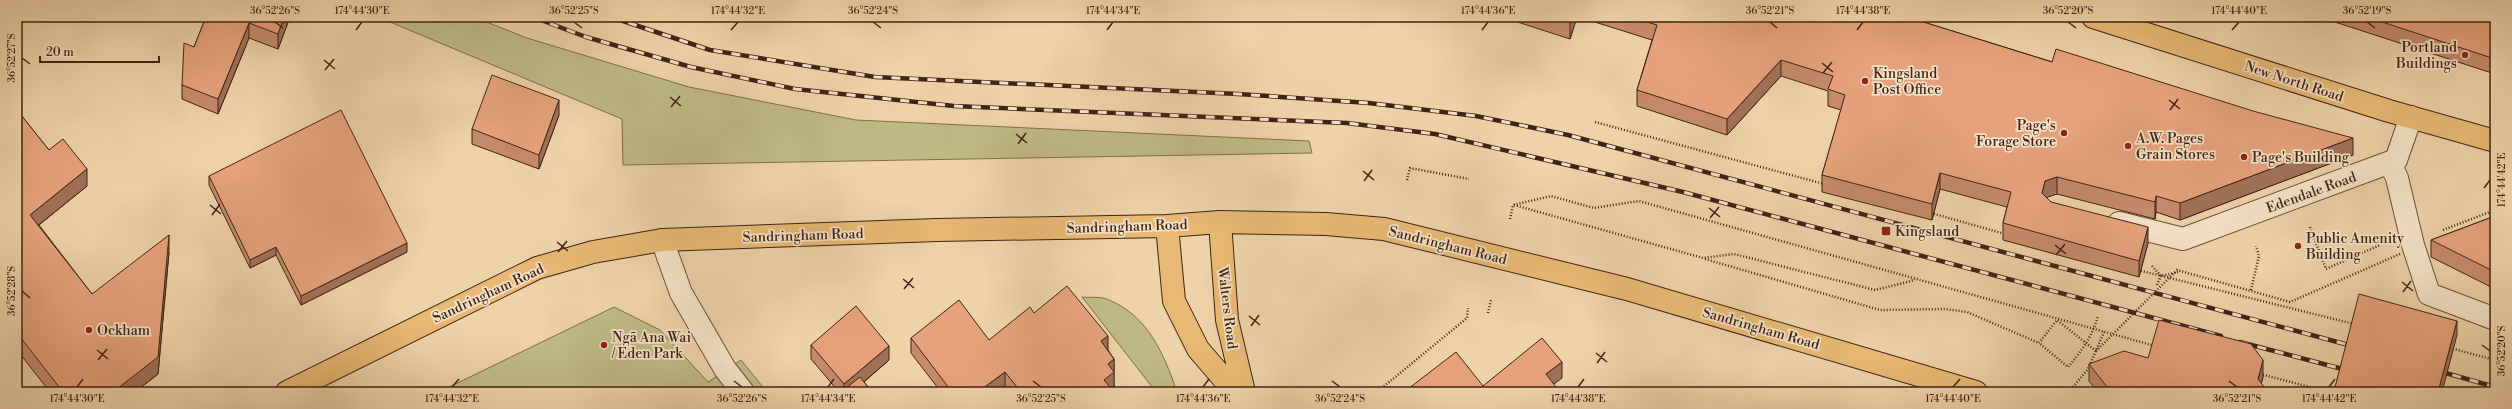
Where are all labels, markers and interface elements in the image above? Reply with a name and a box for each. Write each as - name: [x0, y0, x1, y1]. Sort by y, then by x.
- text: 36°52'26"S: [250, 5, 300, 17]
- text: 174°44'30"E: [334, 5, 390, 17]
- text: 36°52'25"S: [549, 5, 599, 17]
- text: 174°44'32"E: [711, 5, 765, 17]
- text: 36°52'24"S: [848, 5, 898, 17]
- text: 174°44'34"E: [1086, 5, 1140, 17]
- text: 174°44'36"E: [1461, 5, 1515, 17]
- text: 36°52'21"S: [1746, 5, 1794, 17]
- text: 174°44'38"E: [1836, 5, 1890, 17]
- text: 36°52'20"S: [2043, 5, 2094, 17]
- text: 174°44'40"E: [2211, 5, 2267, 17]
- text: 36°52'19"S: [2343, 5, 2391, 17]
- text: 36°52'27"S: [6, 33, 18, 83]
- scale bar: [40, 38, 159, 64]
- place label: Portland Buildings: [2395, 39, 2457, 73]
- text: 20 m: [46, 45, 74, 60]
- marker: Portland Buildings: [2460, 50, 2470, 60]
- street label: New North Road: [2242, 57, 2346, 106]
- place label: Kingsland Post Office: [1873, 65, 1941, 99]
- marker: Kingsland Post Office: [1860, 76, 1870, 86]
- place label: Page's Forage Store: [1976, 117, 2056, 151]
- marker: Page's Forage Store: [2059, 128, 2069, 138]
- place label: A.W. Pages Grain Stores: [2135, 130, 2215, 164]
- marker: A.W. Pages Grain Stores: [2123, 141, 2133, 151]
- place label: Page's Building: [2252, 149, 2350, 167]
- marker: Page's Building: [2239, 152, 2249, 162]
- text: 174°44'42"E: [2496, 153, 2508, 207]
- street label: Edendale Road: [2264, 168, 2359, 218]
- street label: Sandringham Road: [1066, 216, 1188, 238]
- street label: Sandringham Road: [1387, 223, 1509, 269]
- place label: Kingsland: [1895, 223, 1959, 241]
- street label: Sandringham Road: [742, 225, 864, 247]
- marker: Kingsland: [1880, 225, 1892, 237]
- place label: Public Amenity Building: [2305, 230, 2404, 264]
- marker: Public Amenity Building: [2293, 241, 2303, 251]
- street label: Sandringham Road: [430, 260, 547, 328]
- street label: Walters Road: [1213, 265, 1241, 350]
- text: 36°52'28"S: [6, 266, 18, 316]
- street label: Sandringham Road: [1700, 304, 1821, 354]
- place label: Ockham: [97, 322, 150, 340]
- marker: Ockham: [84, 325, 94, 335]
- text: 36°52'20"S: [2496, 325, 2508, 376]
- place label: Ngā Ana Wai / Eden Park: [611, 329, 691, 363]
- marker: Ngā Ana Wai / Eden Park: [599, 340, 609, 350]
- text: 174°44'30"E: [49, 393, 105, 405]
- text: 174°44'32"E: [425, 393, 479, 405]
- text: 36°52'26"S: [717, 393, 767, 405]
- text: 174°44'34"E: [801, 393, 855, 405]
- text: 36°52'25"S: [1016, 393, 1066, 405]
- text: 174°44'36"E: [1176, 393, 1230, 405]
- text: 36°52'24"S: [1315, 393, 1365, 405]
- text: 174°44'38"E: [1551, 393, 1605, 405]
- text: 174°44'40"E: [1925, 393, 1981, 405]
- text: 36°52'21"S: [2213, 393, 2261, 405]
- text: 174°44'42"E: [2302, 393, 2356, 405]

